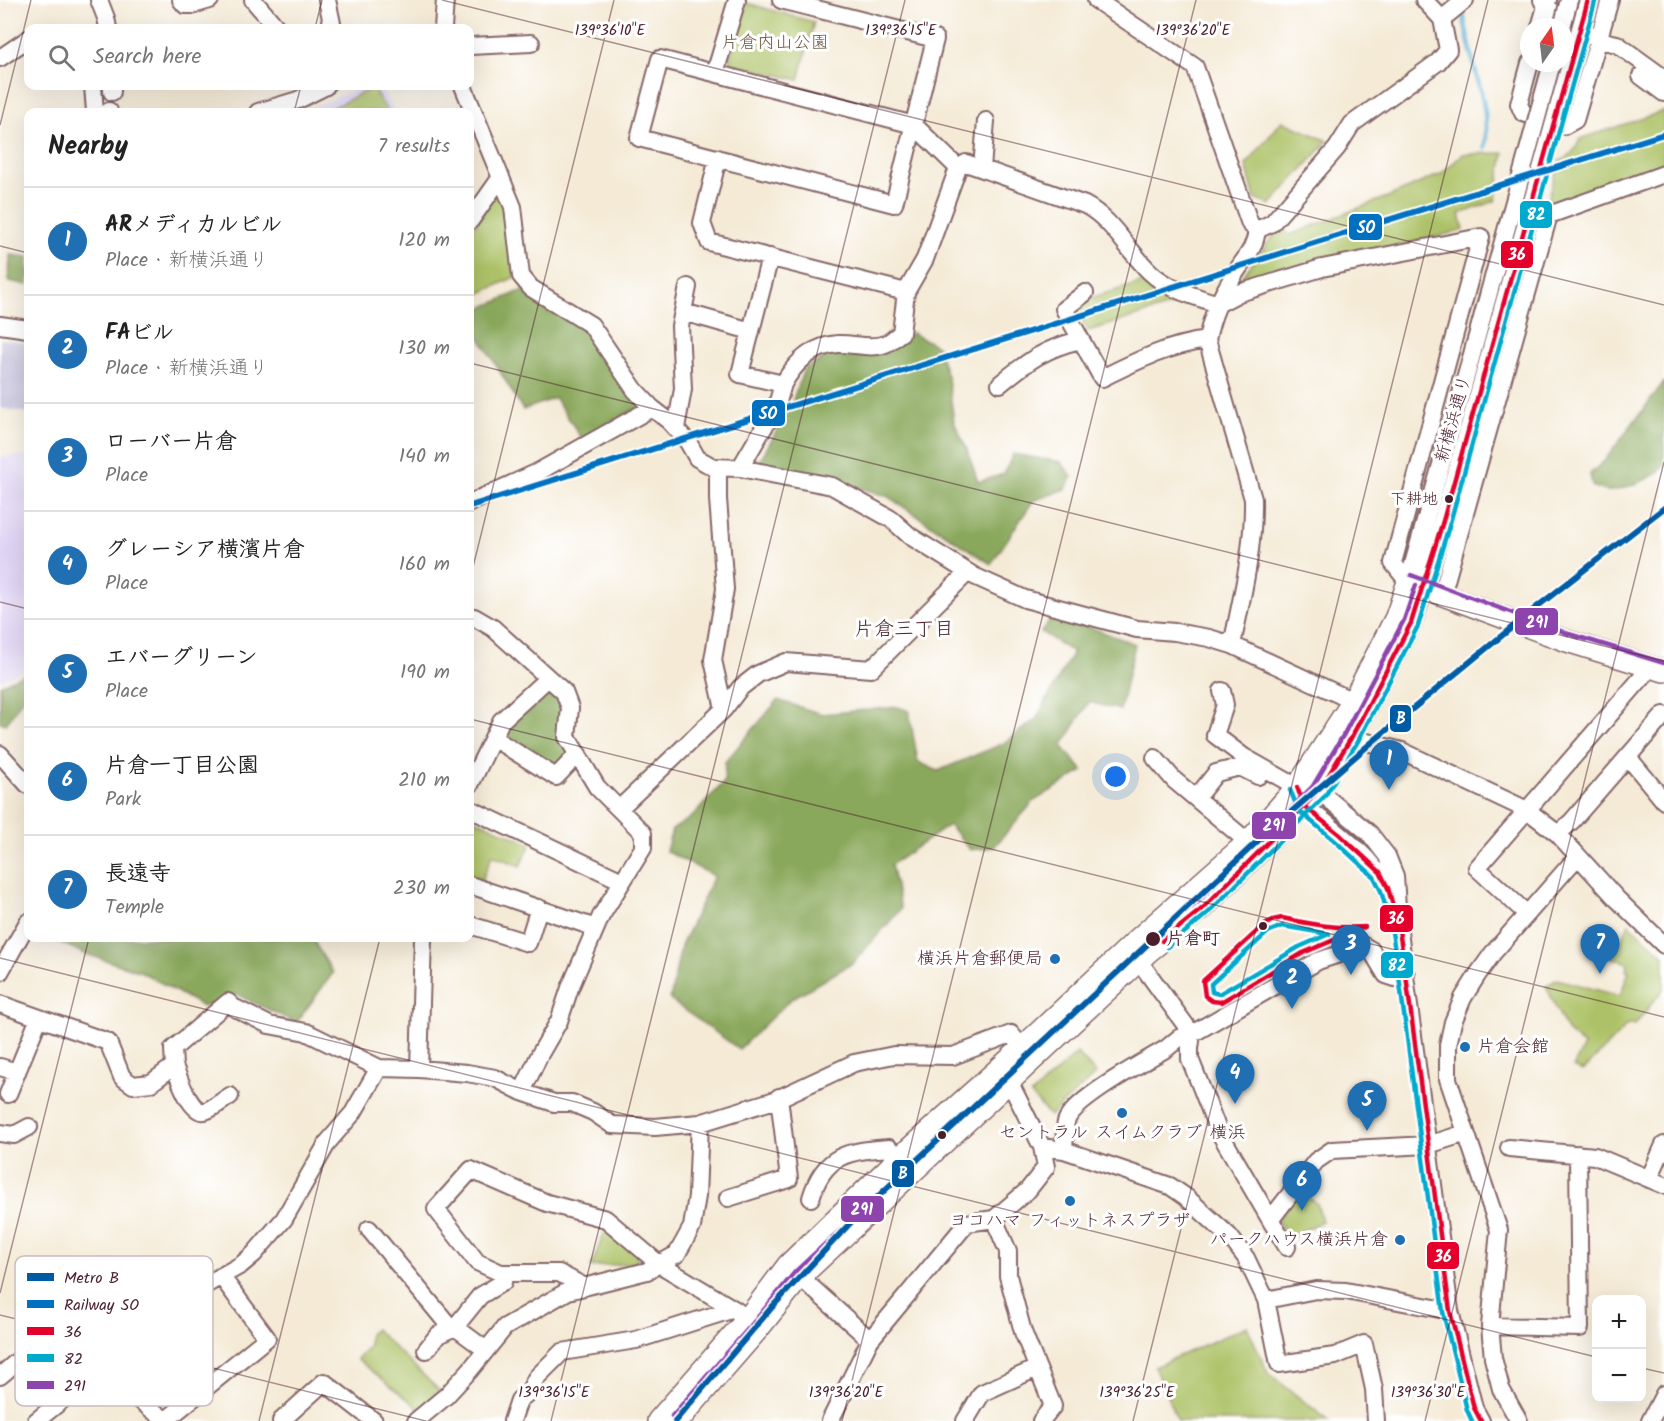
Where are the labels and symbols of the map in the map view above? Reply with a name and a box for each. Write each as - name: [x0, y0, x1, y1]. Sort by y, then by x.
- north arrow: [1520, 18, 1574, 72]
- text: 139°36'10"E: [575, 19, 647, 43]
- text: 139°36'15"E: [865, 19, 938, 43]
- text: 139°36'20"E: [1156, 19, 1232, 43]
- park label: 片倉内山公園: [721, 29, 829, 58]
- line badge: 82: [1519, 200, 1553, 229]
- text: 82: [1527, 203, 1545, 228]
- line badge: SO: [1348, 213, 1383, 241]
- text: SO: [1357, 216, 1375, 241]
- line badge: 36: [1500, 240, 1534, 269]
- text: 36: [1507, 243, 1526, 268]
- street label: 新横浜通り: [1428, 372, 1480, 466]
- line badge: SO: [751, 399, 786, 427]
- text: SO: [759, 402, 777, 427]
- place label: 下耕地: [1390, 487, 1438, 512]
- marker: 下耕地: [1443, 493, 1455, 505]
- line badge: 291: [1514, 607, 1559, 636]
- text: 291: [1526, 611, 1548, 636]
- district label: 片倉三丁目: [854, 614, 954, 646]
- line badge: B: [1389, 704, 1412, 733]
- text: B: [1396, 707, 1406, 732]
- pin: 1: [1370, 740, 1408, 790]
- your location: [1101, 762, 1130, 791]
- line badge: 291: [1251, 811, 1297, 840]
- text: 291: [1263, 814, 1285, 839]
- line badge: 36: [1379, 904, 1414, 933]
- text: 36: [1386, 907, 1405, 932]
- unlabelled marker: [1257, 920, 1269, 932]
- pin: 7: [1580, 924, 1620, 974]
- place label: 片倉町: [1166, 925, 1220, 954]
- pin: 3: [1332, 926, 1370, 975]
- marker: 片倉町: [1144, 930, 1162, 948]
- place label: 横浜片倉郵便局: [917, 945, 1043, 974]
- line badge: 82: [1380, 951, 1414, 979]
- marker: 横浜片倉郵便局: [1048, 952, 1062, 966]
- text: 82: [1388, 954, 1406, 979]
- pin: 2: [1272, 960, 1312, 1009]
- place label: 片倉会館: [1477, 1033, 1549, 1062]
- marker: 片倉会館: [1458, 1040, 1472, 1054]
- pin: 4: [1216, 1054, 1254, 1104]
- pin: 5: [1348, 1082, 1386, 1131]
- marker: セントラル スイムクラブ 横浜: [1115, 1106, 1129, 1120]
- place label: セントラル スイムクラブ 横浜: [999, 1119, 1246, 1148]
- unlabelled marker: [936, 1129, 948, 1141]
- line badge: B: [891, 1159, 915, 1188]
- text: B: [898, 1162, 908, 1187]
- pin: 6: [1282, 1162, 1322, 1211]
- marker: ヨコハマ フィットネスプラザ: [1063, 1194, 1077, 1208]
- line badge: 291: [840, 1195, 885, 1223]
- text: 291: [851, 1198, 873, 1223]
- place label: ヨコハマ フィットネスプラザ: [950, 1207, 1190, 1236]
- place label: パークハウス横浜片倉: [1209, 1226, 1388, 1255]
- marker: パークハウス横浜片倉: [1393, 1233, 1407, 1247]
- line badge: 36: [1426, 1241, 1460, 1270]
- text: 36: [1433, 1245, 1452, 1270]
- legend: [15, 1256, 213, 1406]
- text: Metro B: [64, 1266, 119, 1291]
- text: Railway SO: [64, 1293, 139, 1318]
- text: 36: [64, 1320, 82, 1345]
- text: 82: [64, 1347, 83, 1372]
- text: 291: [64, 1374, 86, 1399]
- text: 139°36'15"E: [518, 1381, 591, 1405]
- text: 139°36'20"E: [809, 1381, 885, 1405]
- text: 139°36'25"E: [1099, 1381, 1176, 1405]
- text: 139°36'30"E: [1391, 1381, 1467, 1405]

